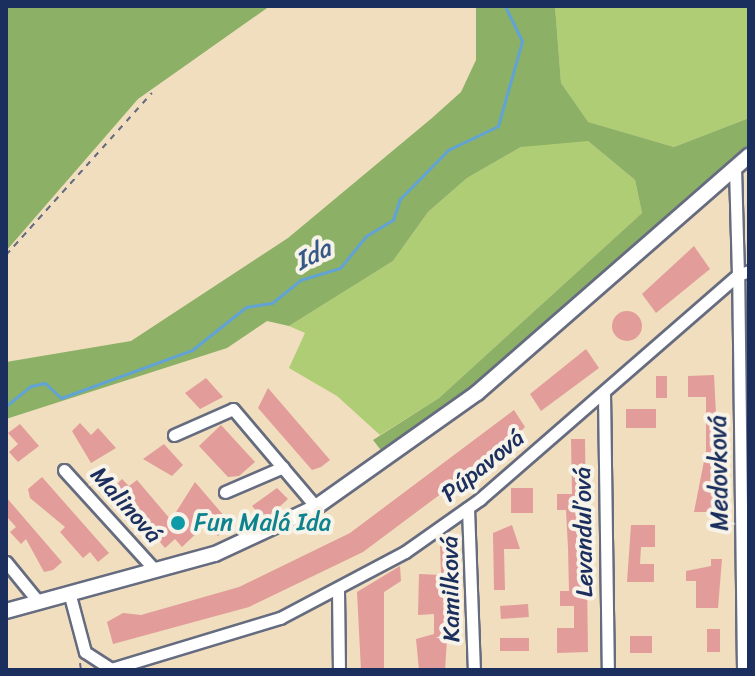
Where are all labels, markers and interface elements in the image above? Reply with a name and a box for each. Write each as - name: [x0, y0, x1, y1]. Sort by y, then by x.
- water label: Ida: [289, 233, 337, 277]
- street label: Medovková: [704, 415, 734, 531]
- street label: Púpavová: [436, 424, 530, 508]
- street label: Malinová: [84, 461, 168, 549]
- street label: Levanduľová: [568, 467, 600, 597]
- place label: Fun Malá Ida: [194, 509, 330, 537]
- marker: Fun Malá Ida: [169, 514, 187, 532]
- street label: Kamilková: [436, 536, 466, 642]

